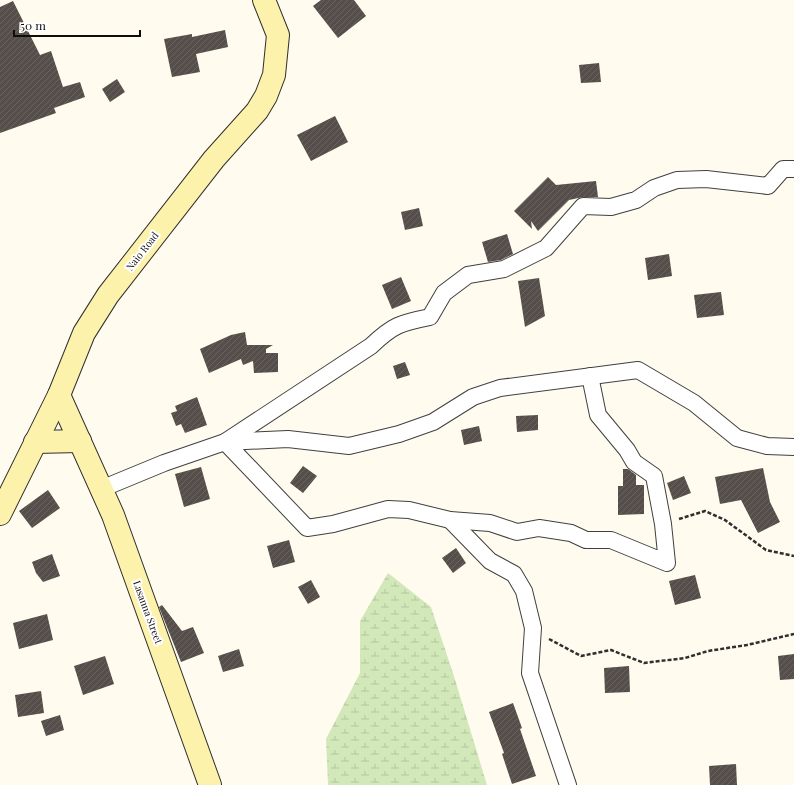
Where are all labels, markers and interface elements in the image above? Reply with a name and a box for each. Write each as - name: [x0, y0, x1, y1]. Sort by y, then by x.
- scale bar: [14, 12, 140, 38]
- text: 50 m: [20, 17, 46, 33]
- street label: Naio Road: [122, 229, 162, 273]
- street label: Lasanna Street: [130, 578, 166, 646]

